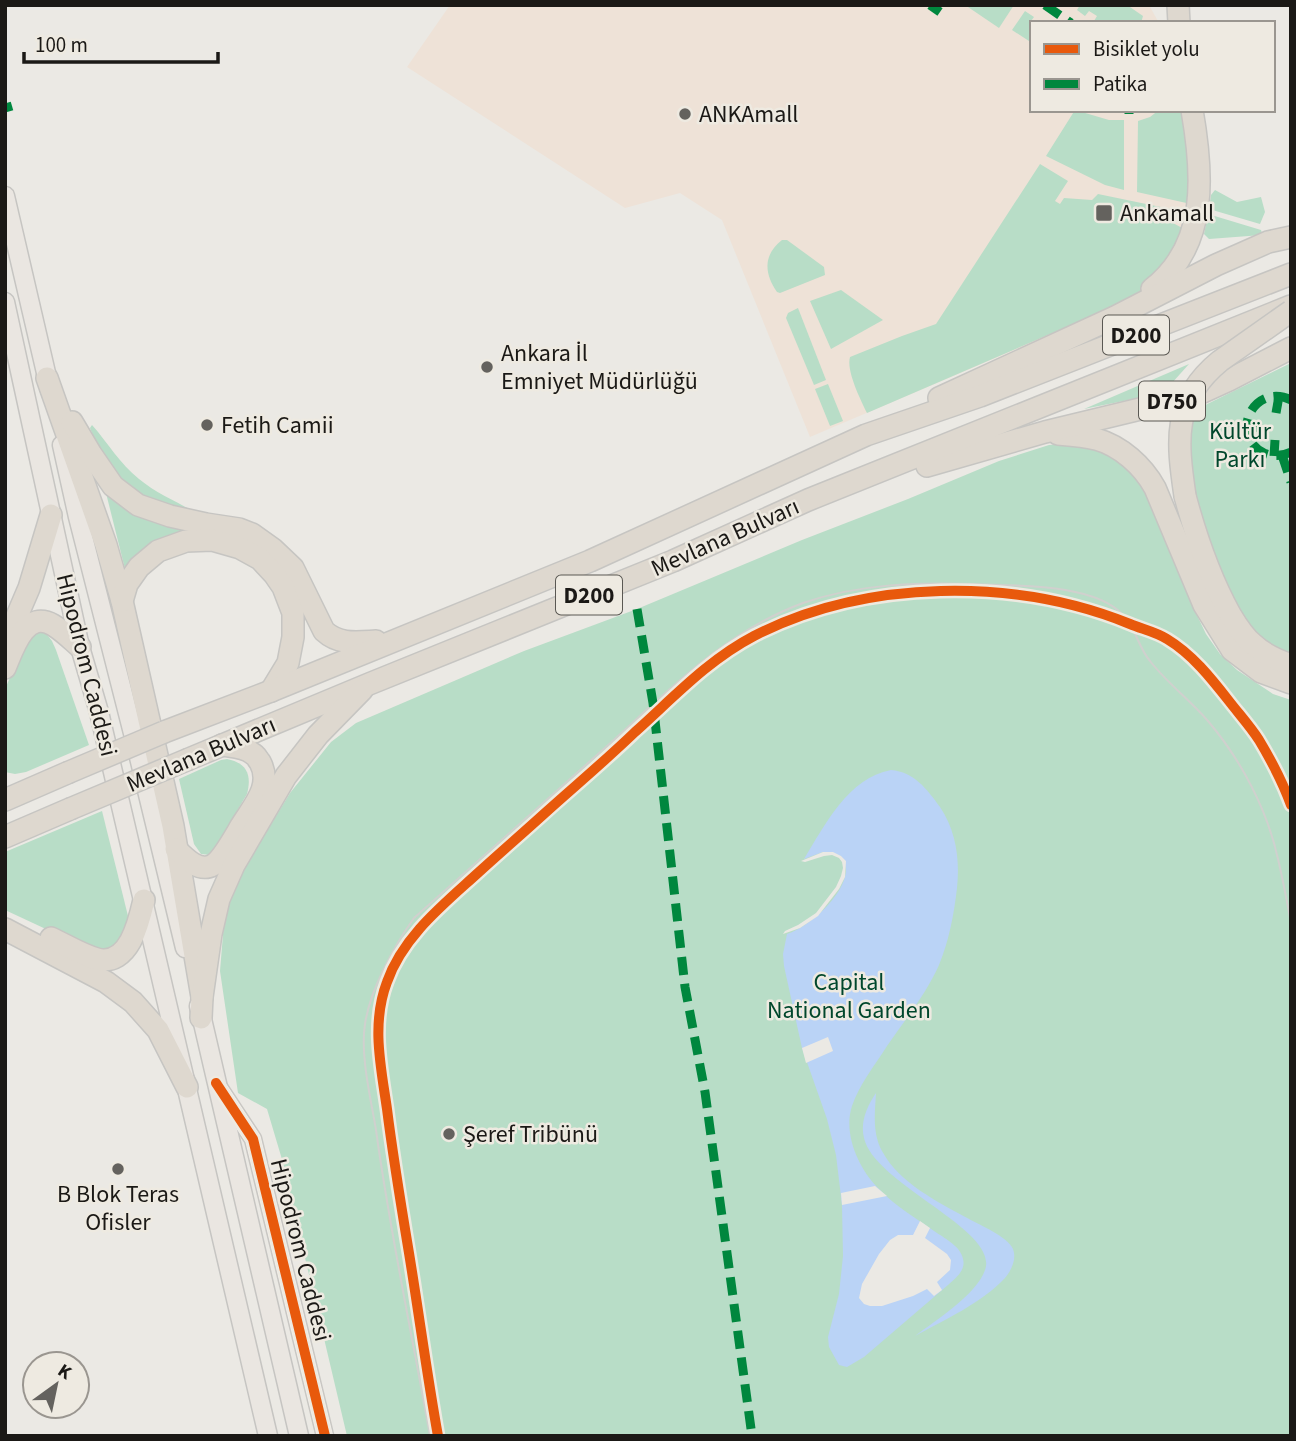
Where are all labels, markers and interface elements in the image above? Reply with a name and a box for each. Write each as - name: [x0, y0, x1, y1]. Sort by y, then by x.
- scale bar: [24, 21, 219, 65]
- legend: [1030, 21, 1275, 112]
- text: 100 m: [35, 30, 88, 60]
- text: Bisiklet yolu: [1093, 34, 1200, 64]
- text: Patika: [1093, 69, 1147, 99]
- place label: ANKAmall: [699, 97, 798, 132]
- marker: ANKAmall: [677, 106, 693, 122]
- place label: Ankamall: [1120, 196, 1214, 231]
- marker: Ankamall: [1094, 203, 1114, 223]
- road number: D200: [1103, 316, 1169, 354]
- place label: Ankara İl Emniyet Müdürlüğü: [501, 336, 698, 399]
- marker: Ankara İl Emniyet Müdürlüğü: [479, 359, 495, 375]
- road number: D750: [1139, 382, 1205, 420]
- place label: Fetih Camii: [221, 408, 334, 443]
- park label: Kültür Parkı: [1209, 414, 1272, 477]
- marker: Fetih Camii: [199, 417, 215, 433]
- street label: Mevlana Bulvarı: [645, 489, 805, 586]
- street label: Hipodrom Caddesi: [47, 570, 126, 760]
- road number: D200: [556, 576, 622, 614]
- street label: Mevlana Bulvarı: [121, 707, 281, 802]
- park label: Capital National Garden: [767, 965, 931, 1028]
- place label: Şeref Tribünü: [463, 1117, 598, 1152]
- marker: Şeref Tribünü: [441, 1126, 457, 1142]
- street label: Hipodrom Caddesi: [261, 1155, 340, 1345]
- marker: B Blok Teras Ofisler: [110, 1161, 126, 1177]
- place label: B Blok Teras Ofisler: [57, 1177, 179, 1240]
- north arrow: [21, 1350, 91, 1420]
- text: K: [52, 1358, 77, 1387]

